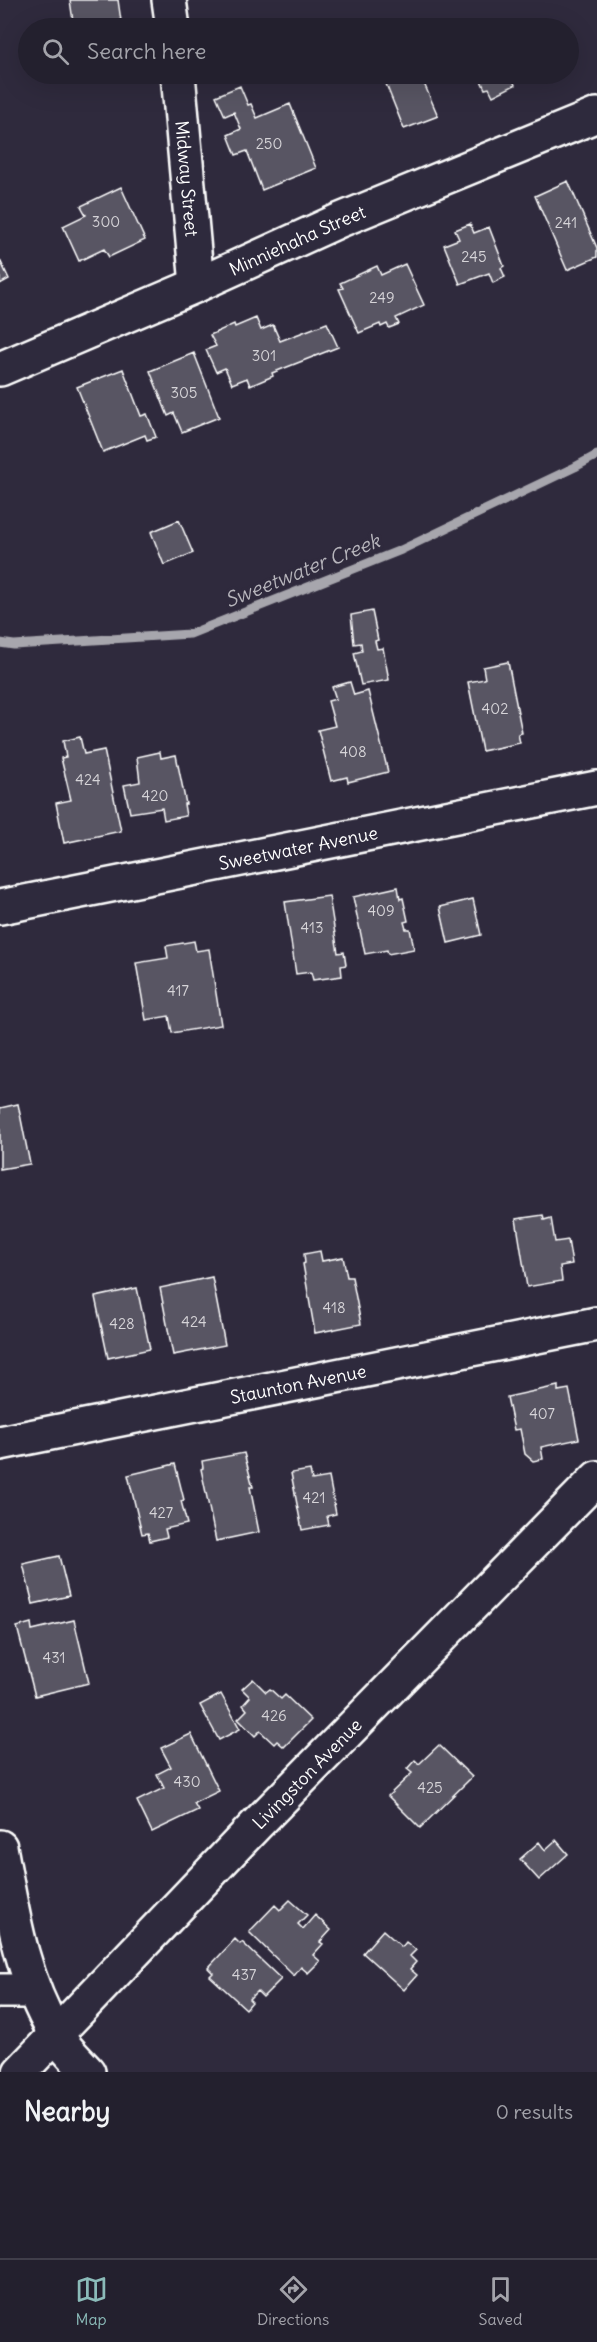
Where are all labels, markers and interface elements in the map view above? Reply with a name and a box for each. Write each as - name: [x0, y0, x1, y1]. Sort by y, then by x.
- search box: [18, 18, 579, 84]
- icon: search: [39, 35, 72, 68]
- text: Search here: [87, 37, 206, 65]
- street label: Midway Street: [171, 120, 204, 237]
- house number: 250: [256, 134, 282, 153]
- street label: Minniehaha Street: [225, 200, 369, 280]
- house number: 300: [92, 212, 120, 231]
- house number: 241: [555, 213, 577, 232]
- house number: 245: [461, 247, 487, 266]
- house number: 249: [369, 288, 395, 307]
- house number: 301: [252, 346, 276, 365]
- house number: 305: [170, 383, 198, 402]
- water label: Sweetwater Creek: [221, 527, 385, 612]
- house number: 402: [482, 699, 508, 718]
- house number: 408: [339, 742, 367, 761]
- house number: 424: [75, 770, 101, 789]
- house number: 420: [142, 786, 168, 805]
- street label: Sweetwater Avenue: [217, 821, 380, 875]
- house number: 409: [367, 901, 395, 920]
- house number: 413: [301, 918, 324, 937]
- house number: 417: [167, 981, 189, 1000]
- house number: 418: [322, 1298, 346, 1317]
- house number: 424: [181, 1312, 207, 1331]
- house number: 428: [109, 1314, 135, 1333]
- street label: Staunton Avenue: [228, 1359, 368, 1408]
- house number: 407: [529, 1404, 555, 1423]
- house number: 421: [303, 1488, 325, 1507]
- house number: 427: [149, 1503, 173, 1522]
- house number: 431: [43, 1648, 65, 1667]
- house number: 426: [261, 1706, 287, 1725]
- street label: Livingston Avenue: [247, 1713, 366, 1834]
- house number: 430: [173, 1772, 201, 1791]
- house number: 425: [417, 1778, 443, 1797]
- house number: 437: [232, 1965, 256, 1984]
- text: Nearby: [24, 2095, 110, 2128]
- text: 0 results: [496, 2099, 573, 2124]
- tab: Map: [75, 2273, 108, 2329]
- tab: Directions: [257, 2273, 329, 2329]
- tab: Saved: [479, 2273, 522, 2329]

